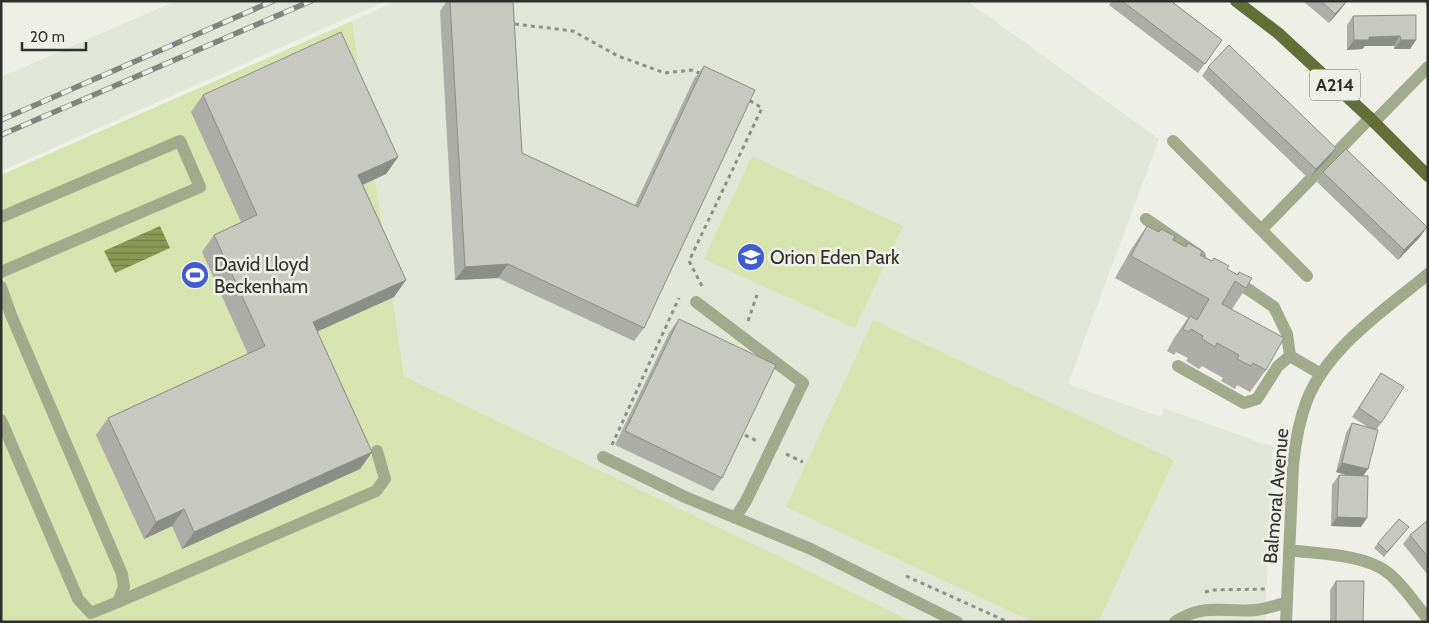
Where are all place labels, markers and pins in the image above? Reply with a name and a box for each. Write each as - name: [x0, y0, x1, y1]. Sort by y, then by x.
- school or university icon: Orion Eden Park: [736, 242, 766, 272]
- place label: Orion Eden Park: [770, 246, 900, 269]
- place label: David Lloyd Beckenham: [214, 253, 309, 298]
- sports icon: David Lloyd Beckenham: [180, 260, 210, 290]

